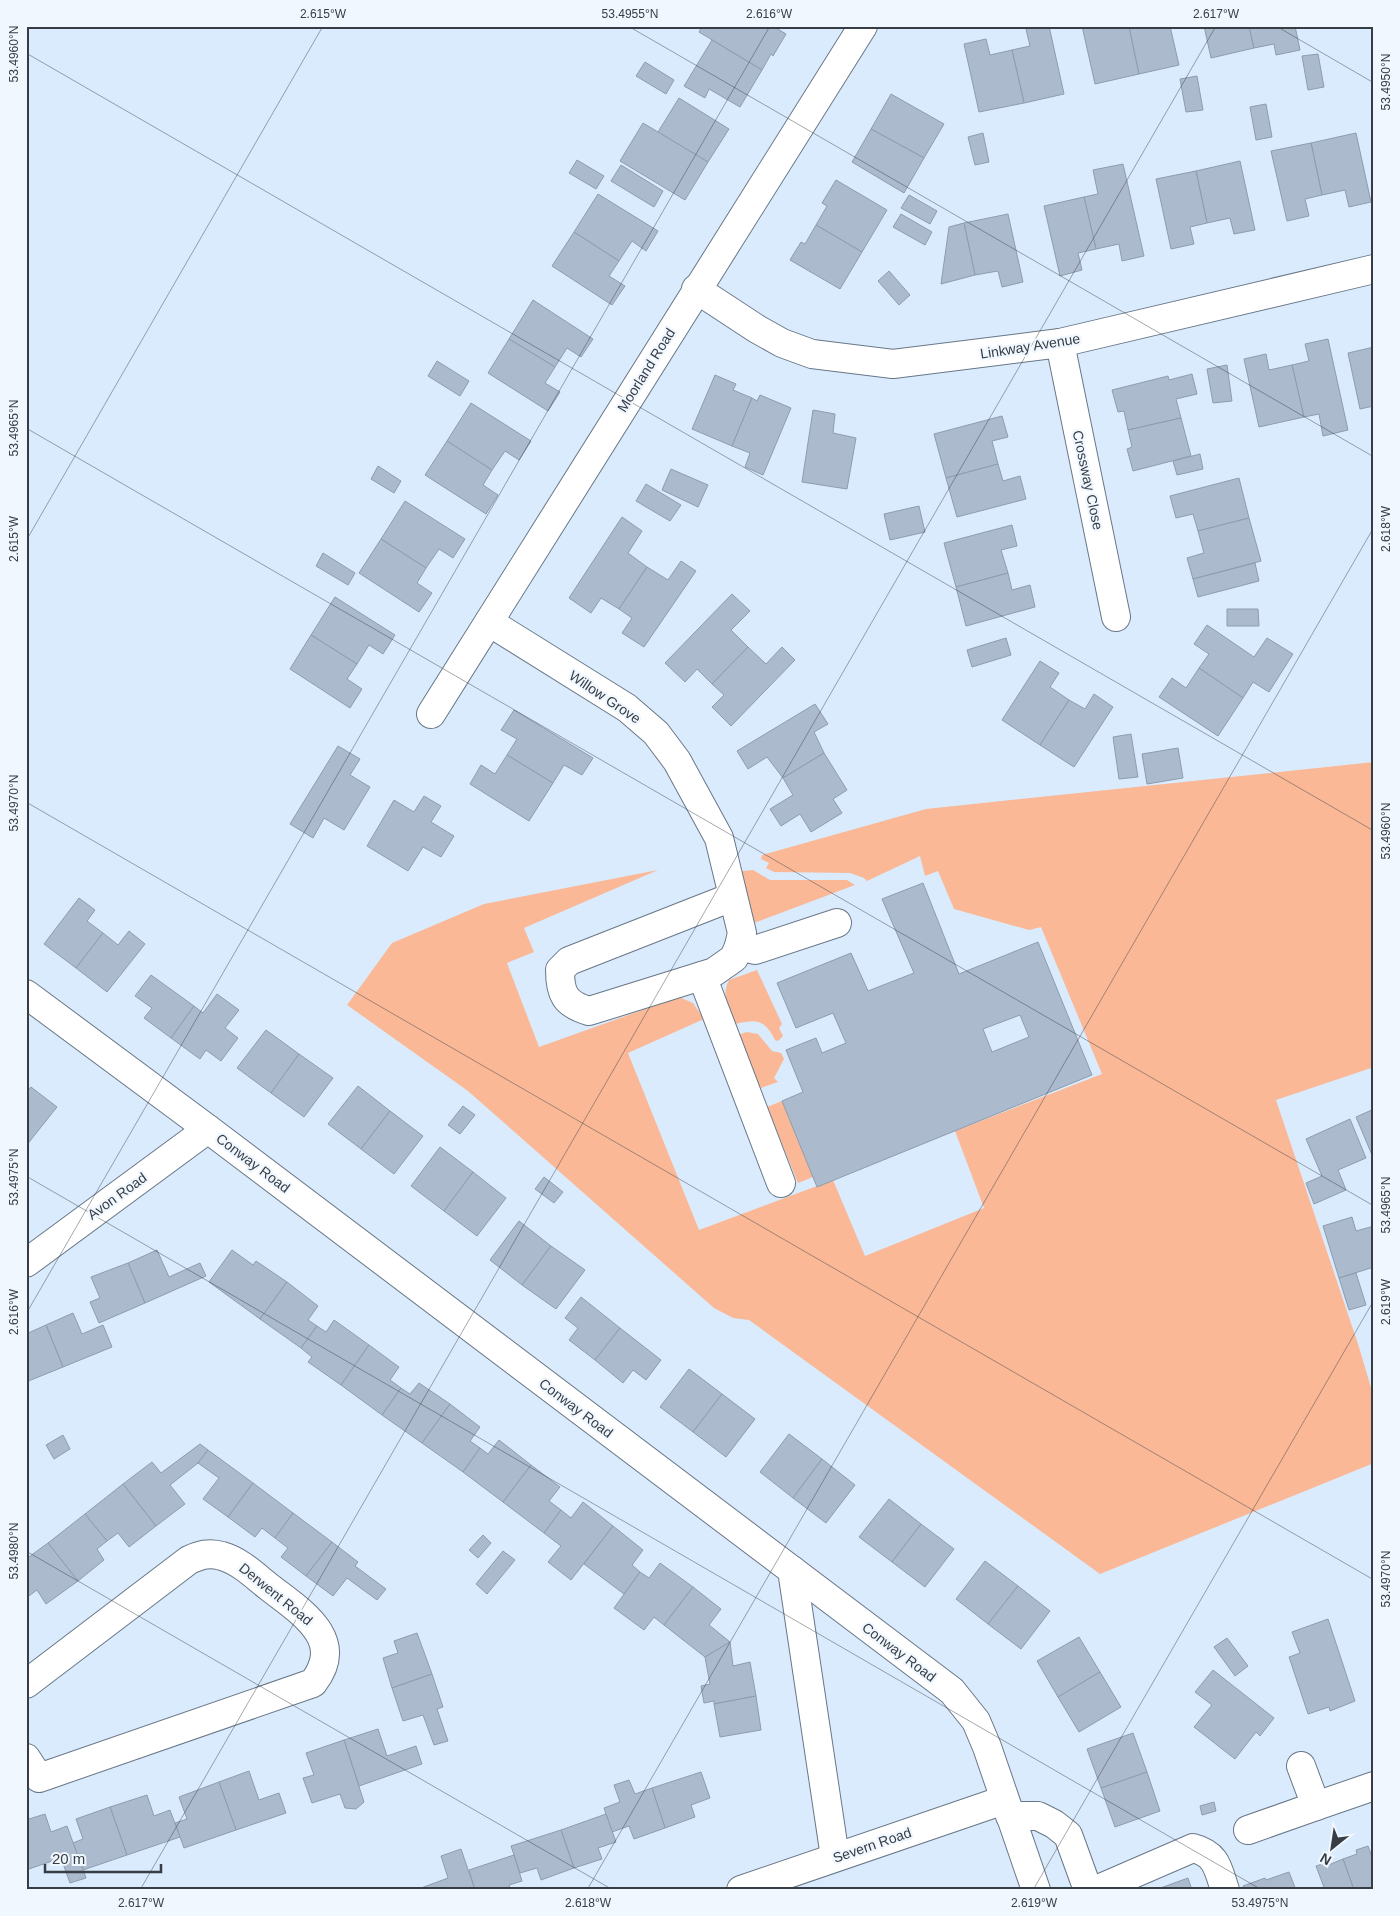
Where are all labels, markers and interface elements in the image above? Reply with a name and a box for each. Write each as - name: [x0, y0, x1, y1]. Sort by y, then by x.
- text: 2.615°W: [300, 7, 347, 21]
- text: 53.4955°N: [602, 7, 658, 21]
- text: 2.616°W: [746, 7, 793, 21]
- text: 2.617°W: [1193, 7, 1240, 21]
- text: 53.4960°N: [7, 26, 21, 82]
- text: 53.4950°N: [1379, 54, 1393, 110]
- street label: Moorland Road: [614, 325, 678, 415]
- street label: Linkway Avenue: [979, 330, 1081, 362]
- text: 53.4965°N: [7, 400, 21, 456]
- street label: Crossway Close: [1070, 429, 1106, 531]
- text: 2.618°W: [1379, 505, 1393, 552]
- text: 2.615°W: [7, 515, 21, 562]
- street label: Willow Grove: [566, 667, 644, 727]
- text: 53.4970°N: [7, 775, 21, 831]
- text: 53.4960°N: [1379, 803, 1393, 859]
- street label: Conway Road: [213, 1130, 293, 1196]
- text: 53.4975°N: [7, 1149, 21, 1205]
- street label: Avon Road: [84, 1169, 150, 1223]
- text: 53.4965°N: [1379, 1177, 1393, 1233]
- text: 2.619°W: [1379, 1278, 1393, 1325]
- text: 2.616°W: [7, 1288, 21, 1335]
- street label: Conway Road: [536, 1375, 616, 1441]
- text: 53.4980°N: [7, 1523, 21, 1579]
- text: 53.4970°N: [1379, 1551, 1393, 1607]
- street label: Derwent Road: [236, 1560, 316, 1628]
- street label: Conway Road: [859, 1619, 939, 1685]
- street label: Severn Road: [831, 1824, 913, 1866]
- north arrow: [1308, 1824, 1358, 1874]
- scale bar: [45, 1841, 161, 1873]
- text: 20 m: [52, 1850, 85, 1867]
- text: N: [1317, 1850, 1334, 1869]
- text: 2.617°W: [118, 1896, 165, 1910]
- text: 2.618°W: [565, 1896, 612, 1910]
- text: 2.619°W: [1011, 1896, 1058, 1910]
- text: 53.4975°N: [1232, 1896, 1288, 1910]

